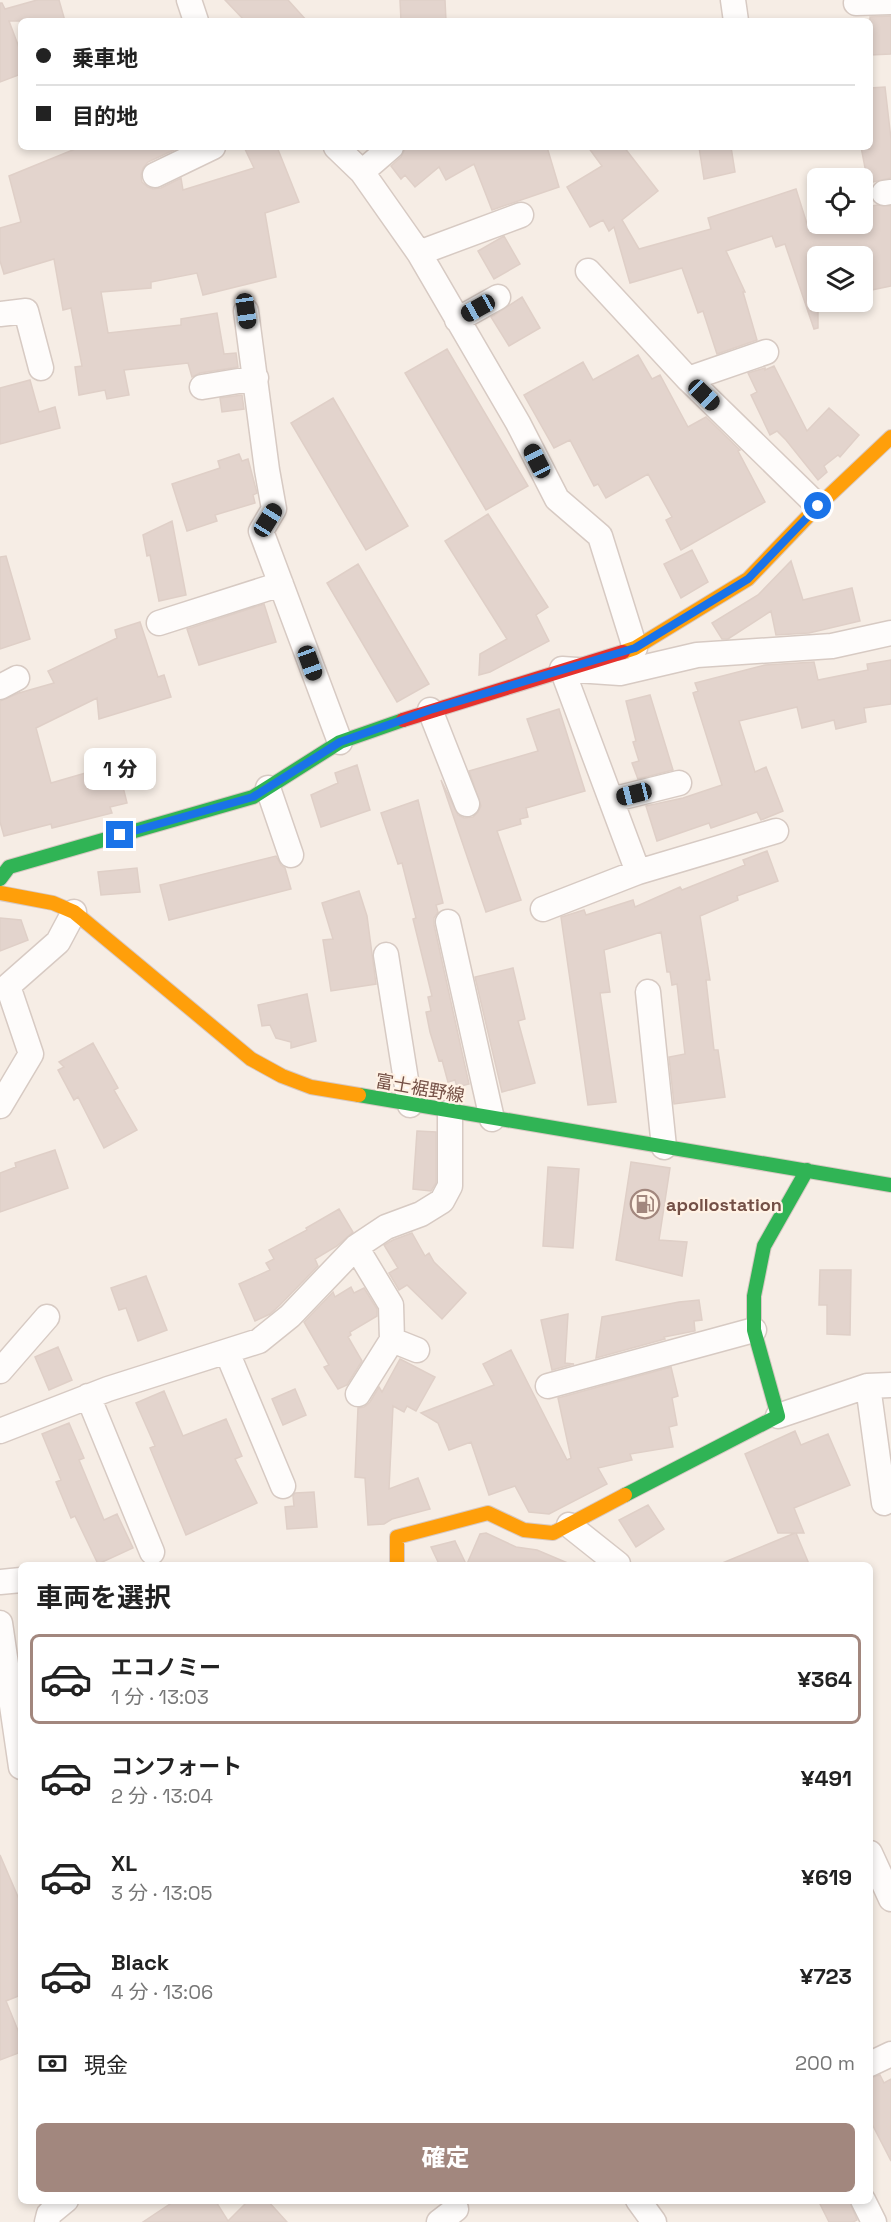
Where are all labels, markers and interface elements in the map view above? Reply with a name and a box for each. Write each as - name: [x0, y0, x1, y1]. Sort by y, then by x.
- text: 乗車地: [72, 44, 138, 72]
- text: 目的地: [72, 102, 138, 130]
- map controls: [807, 168, 873, 312]
- button: locate: [807, 168, 873, 234]
- button: layers: [807, 246, 873, 312]
- car: [458, 291, 498, 325]
- car: [235, 292, 257, 330]
- car: [685, 376, 723, 414]
- car: [521, 441, 553, 481]
- route start: [804, 492, 831, 519]
- car: [251, 500, 285, 540]
- car: [295, 643, 325, 683]
- callout: 1 分: [84, 748, 156, 790]
- text: 1 分: [103, 756, 137, 782]
- car: [614, 781, 654, 807]
- route end: [106, 821, 133, 848]
- street label: 富士裾野線: [374, 1069, 466, 1107]
- fuel station icon: apollostation: [629, 1188, 661, 1220]
- place label: apollostation: [666, 1193, 782, 1216]
- text: 車両を選択: [36, 1580, 171, 1615]
- icon: car: [39, 1652, 93, 1706]
- text: エコノミー: [111, 1653, 221, 1681]
- text: ¥364: [797, 1665, 852, 1693]
- text: 1 分 · 13:03: [111, 1684, 209, 1710]
- icon: car: [39, 1751, 93, 1805]
- text: コンフォート: [111, 1752, 242, 1780]
- text: ¥491: [801, 1764, 852, 1792]
- text: 2 分 · 13:04: [111, 1783, 213, 1809]
- text: XL: [111, 1849, 137, 1877]
- icon: car: [39, 1850, 93, 1904]
- text: ¥619: [801, 1863, 852, 1891]
- text: 3 分 · 13:05: [111, 1880, 213, 1906]
- text: Black: [111, 1948, 169, 1976]
- icon: car: [39, 1949, 93, 2003]
- text: ¥723: [800, 1962, 852, 1990]
- text: 4 分 · 13:06: [111, 1979, 213, 2005]
- icon: cash: [36, 2047, 69, 2080]
- text: 200 m: [795, 2050, 855, 2076]
- text: 現金: [84, 2051, 128, 2079]
- button: 確定: [36, 2123, 855, 2192]

